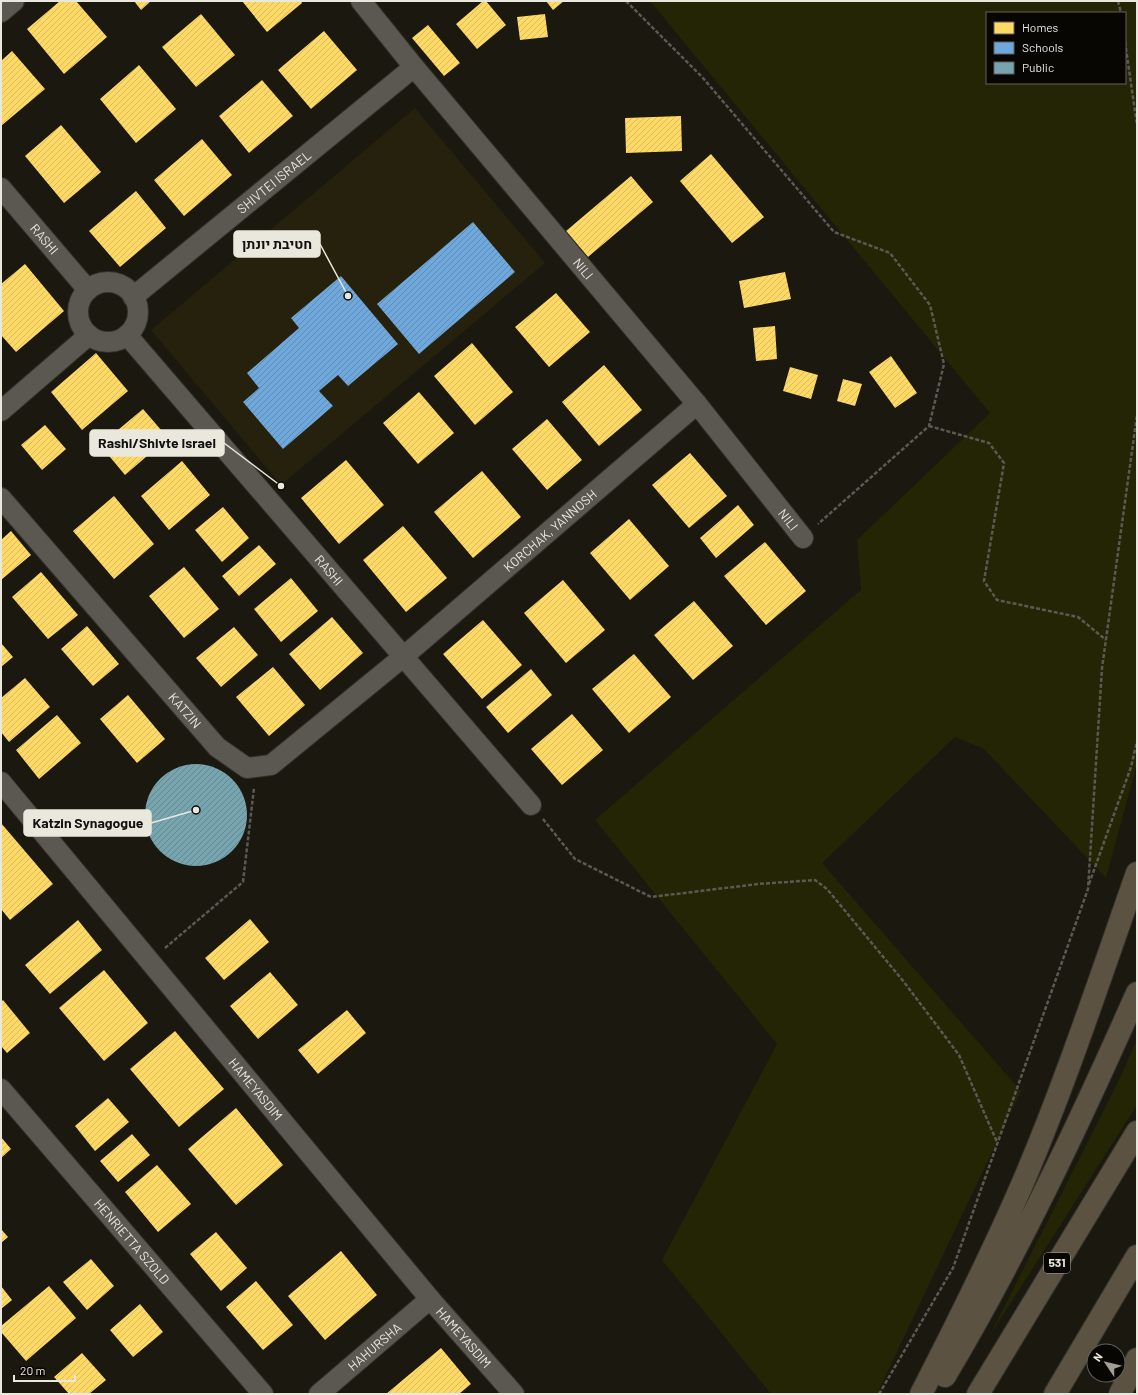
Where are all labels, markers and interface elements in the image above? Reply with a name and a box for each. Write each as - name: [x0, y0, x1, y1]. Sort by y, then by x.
- legend: [986, 12, 1126, 84]
- text: Homes: [1022, 20, 1059, 34]
- text: Schools: [1022, 40, 1063, 54]
- text: Public: [1022, 60, 1054, 74]
- street label: SHIVTEI ISRAEL: [234, 147, 314, 217]
- street label: RASHI: [27, 220, 62, 258]
- callout: חטיבת יונתן: [234, 231, 320, 257]
- text: חטיבת יונתן: [242, 235, 312, 252]
- street label: NILI: [570, 255, 597, 283]
- callout: Rashi/Shivte Israel: [90, 430, 224, 456]
- text: Rashi/Shivte Israel: [98, 434, 216, 451]
- street label: KORCHAK, YANNOSH: [500, 486, 600, 575]
- street label: NILI: [775, 506, 802, 533]
- street label: RASHI: [311, 551, 347, 589]
- street label: KATZIN: [165, 689, 205, 731]
- callout: Katzin Synagogue: [24, 810, 151, 836]
- text: Katzin Synagogue: [33, 814, 144, 831]
- street label: HAMEYASDIM: [225, 1055, 286, 1123]
- street label: HENRIETTA SZOLD: [91, 1196, 173, 1287]
- road number: 531: [1044, 1253, 1070, 1273]
- street label: HAMEYASDIM: [433, 1304, 495, 1371]
- street label: HAHURSHA: [344, 1319, 405, 1374]
- north arrow: [1086, 1343, 1126, 1383]
- text: N: [1090, 1350, 1105, 1364]
- scale bar: [14, 1357, 75, 1383]
- text: 20 m: [20, 1363, 46, 1377]

